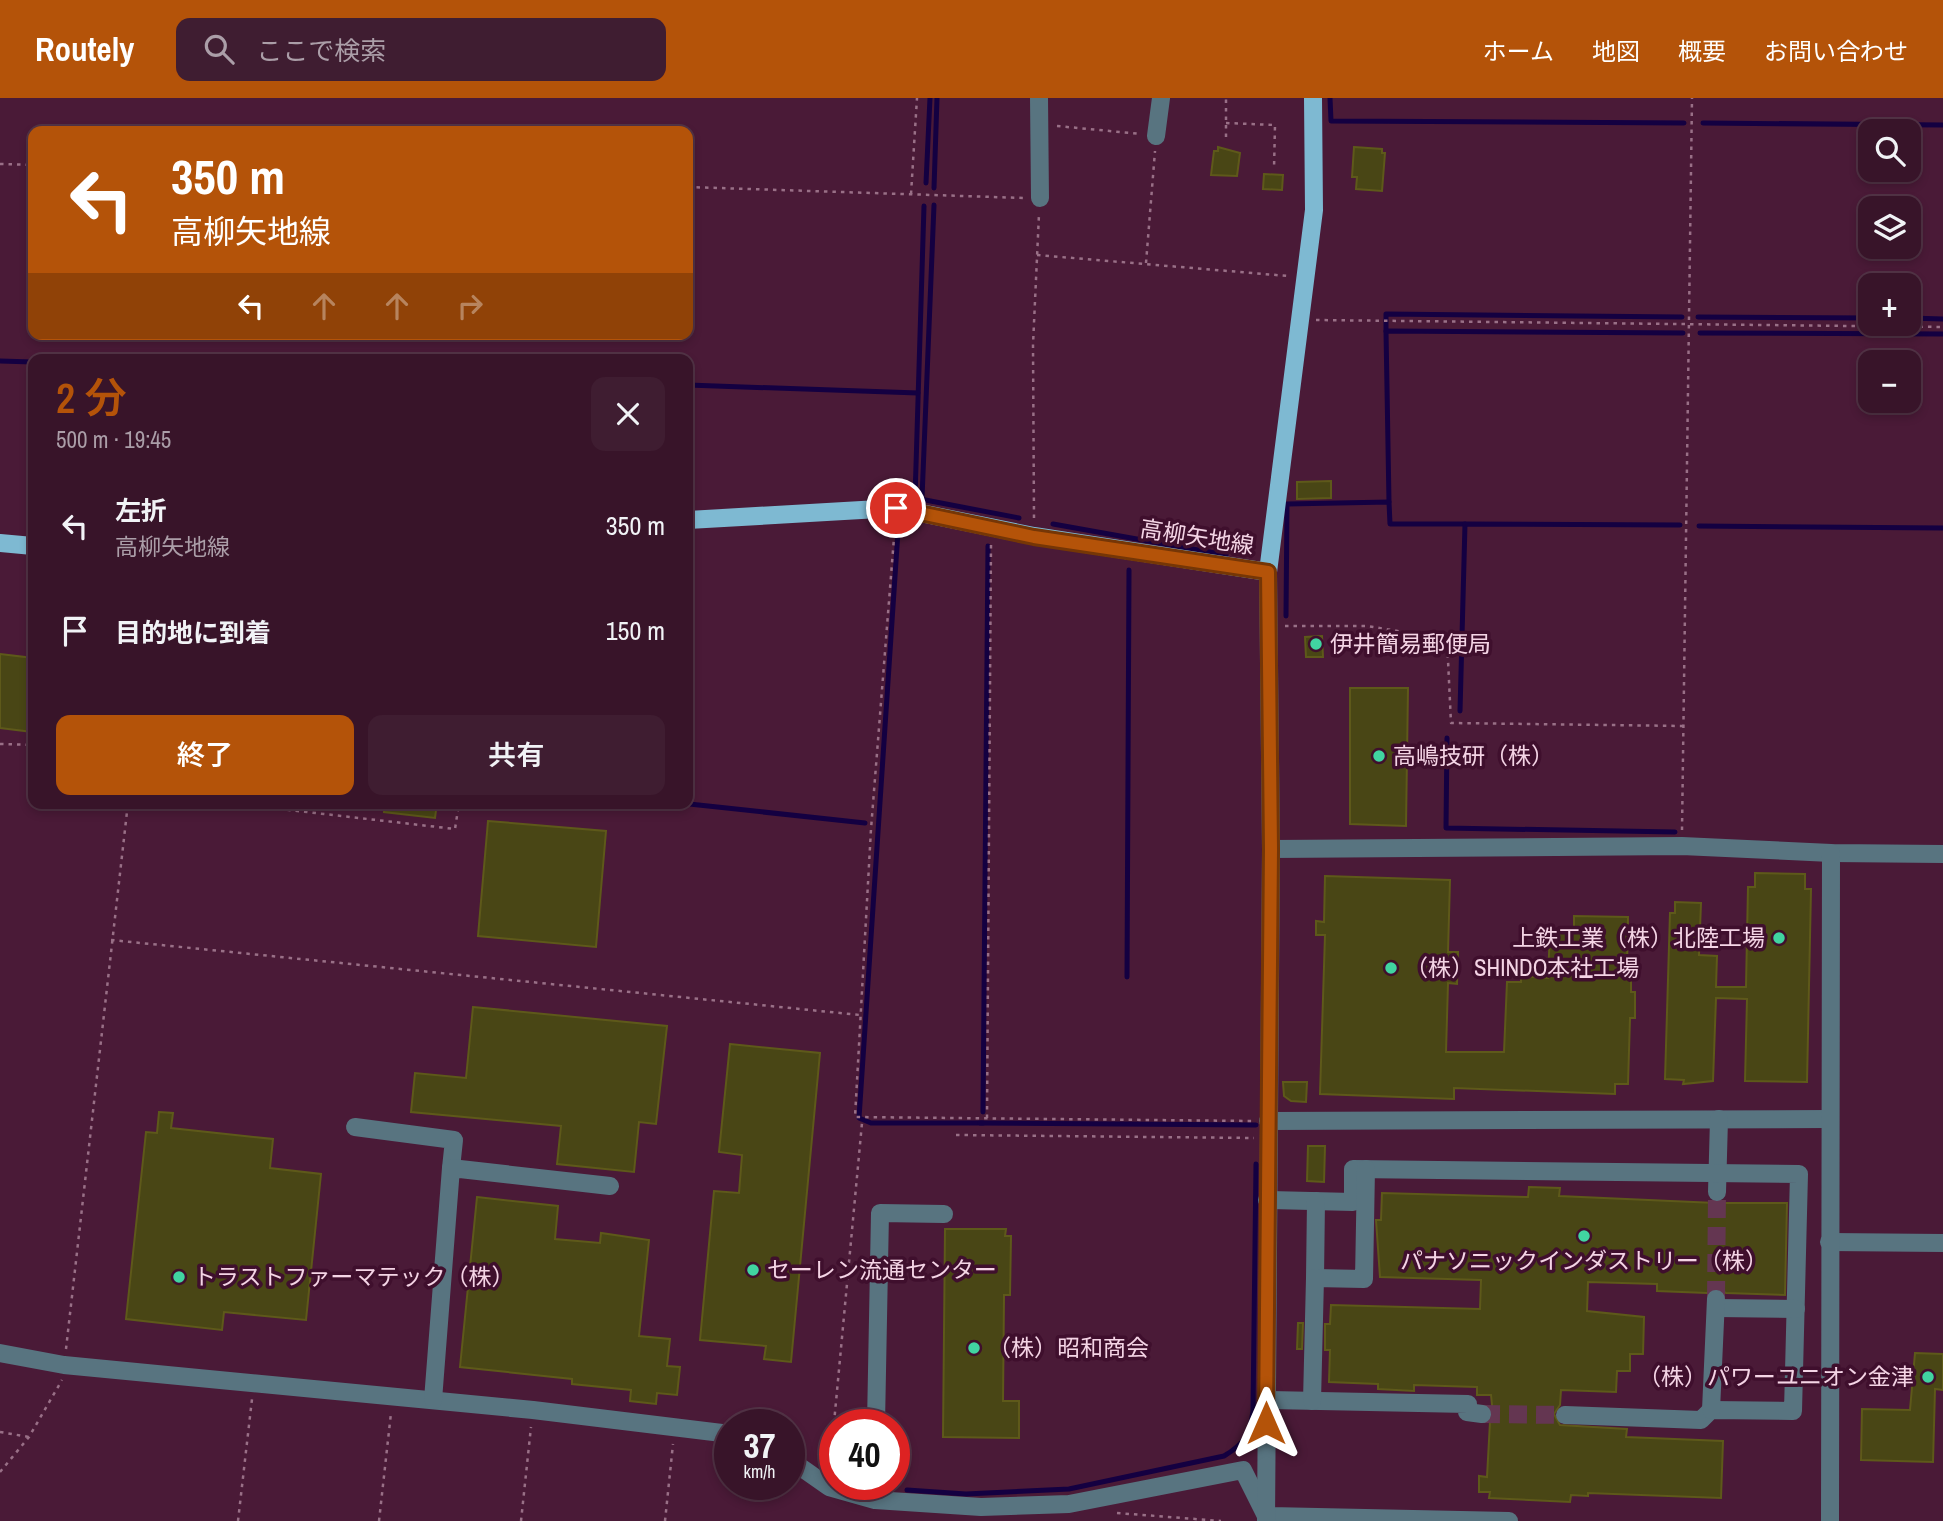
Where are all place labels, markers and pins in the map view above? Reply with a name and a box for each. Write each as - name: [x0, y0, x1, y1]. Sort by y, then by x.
- pin: [866, 478, 926, 538]
- place label: 伊井簡易郵便局: [1330, 628, 1491, 659]
- marker: 伊井簡易郵便局: [1308, 636, 1324, 652]
- place label: 高嶋技研（株）: [1393, 740, 1554, 771]
- marker: 高嶋技研（株）: [1371, 748, 1387, 764]
- place label: 上鉄工業（株）北陸工場: [1512, 922, 1765, 953]
- marker: 上鉄工業（株）北陸工場: [1771, 930, 1787, 946]
- place label: （株）SHINDO本社工場: [1405, 952, 1639, 983]
- marker: （株）SHINDO本社工場: [1383, 960, 1399, 976]
- marker: パナソニックインダストリー（株）: [1576, 1228, 1592, 1244]
- place label: パナソニックインダストリー（株）: [1400, 1245, 1768, 1276]
- place label: セーレン流通センター: [767, 1254, 997, 1285]
- place label: トラストファーマテック（株）: [193, 1261, 515, 1292]
- marker: セーレン流通センター: [745, 1262, 761, 1278]
- marker: トラストファーマテック（株）: [171, 1269, 187, 1285]
- place label: （株）昭和商会: [988, 1332, 1149, 1363]
- marker: （株）昭和商会: [966, 1340, 982, 1356]
- place label: （株）パワーユニオン金津: [1638, 1361, 1914, 1392]
- marker: （株）パワーユニオン金津: [1920, 1369, 1936, 1385]

